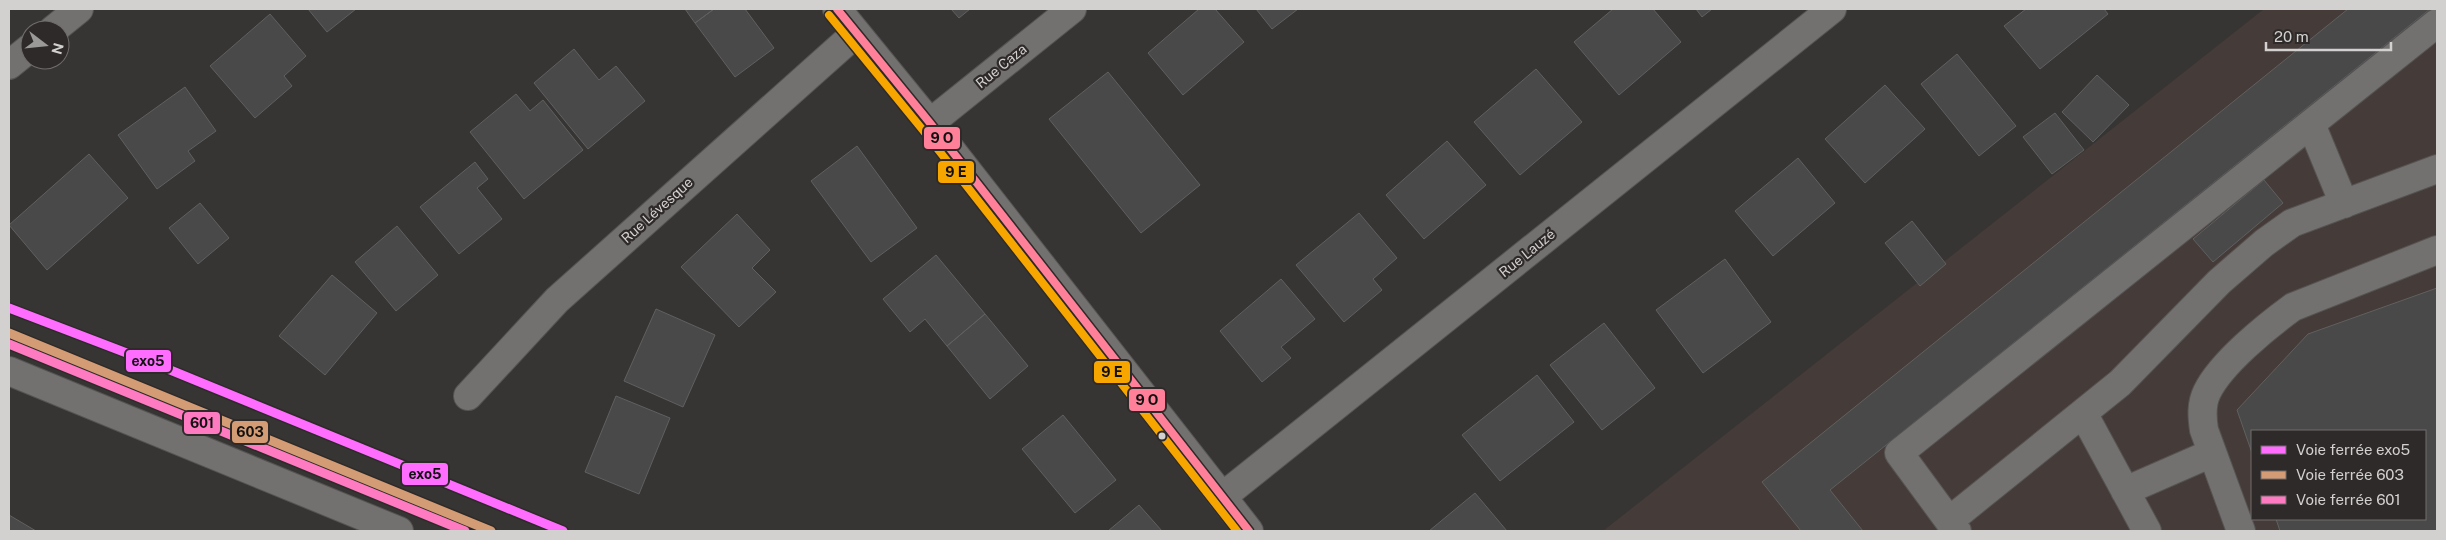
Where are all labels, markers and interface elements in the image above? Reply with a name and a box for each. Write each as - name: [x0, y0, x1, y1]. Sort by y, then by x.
- north arrow: [20, 20, 70, 70]
- scale bar: [2266, 20, 2391, 52]
- text: 20 m: [2274, 28, 2309, 45]
- text: N: [48, 41, 67, 56]
- street label: Rue Caza: [972, 41, 1030, 91]
- line badge: 9 O: [923, 126, 961, 150]
- text: 9 O: [930, 130, 954, 146]
- line badge: 9 E: [937, 160, 975, 184]
- text: 9 E: [945, 164, 967, 180]
- street label: Rue Lévesque: [618, 174, 696, 246]
- street label: Rue Lauzé: [1496, 226, 1558, 280]
- line badge: exo5: [125, 349, 172, 373]
- text: exo5: [132, 353, 164, 369]
- line badge: 9 E: [1093, 360, 1131, 384]
- text: 9 E: [1101, 364, 1123, 380]
- line badge: 9 O: [1128, 388, 1166, 412]
- text: 9 O: [1135, 392, 1159, 408]
- line badge: 601: [183, 411, 221, 435]
- text: 601: [190, 415, 214, 431]
- line badge: 603: [231, 420, 269, 444]
- text: 603: [236, 424, 264, 440]
- legend: [2251, 430, 2426, 520]
- unlabelled marker: [1157, 431, 1167, 441]
- text: Voie ferrée exo5: [2296, 441, 2410, 458]
- line badge: exo5: [401, 462, 449, 486]
- text: exo5: [409, 466, 441, 482]
- text: Voie ferrée 603: [2296, 466, 2404, 483]
- text: Voie ferrée 601: [2296, 491, 2401, 508]

